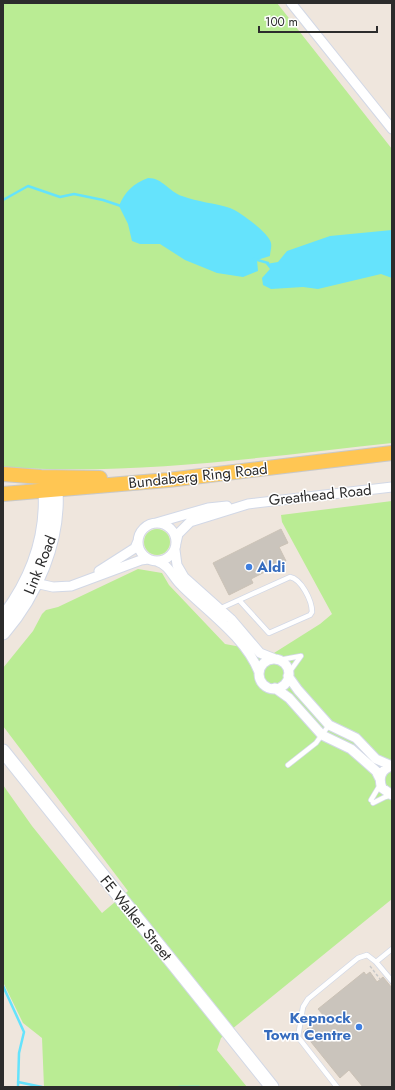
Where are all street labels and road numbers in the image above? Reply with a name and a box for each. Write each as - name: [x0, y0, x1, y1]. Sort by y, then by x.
- street label: Bundaberg Ring Road: [127, 458, 269, 494]
- street label: Greathead Road: [267, 479, 373, 511]
- street label: Link Road: [18, 532, 62, 598]
- street label: FE Walker Street: [95, 871, 177, 966]

